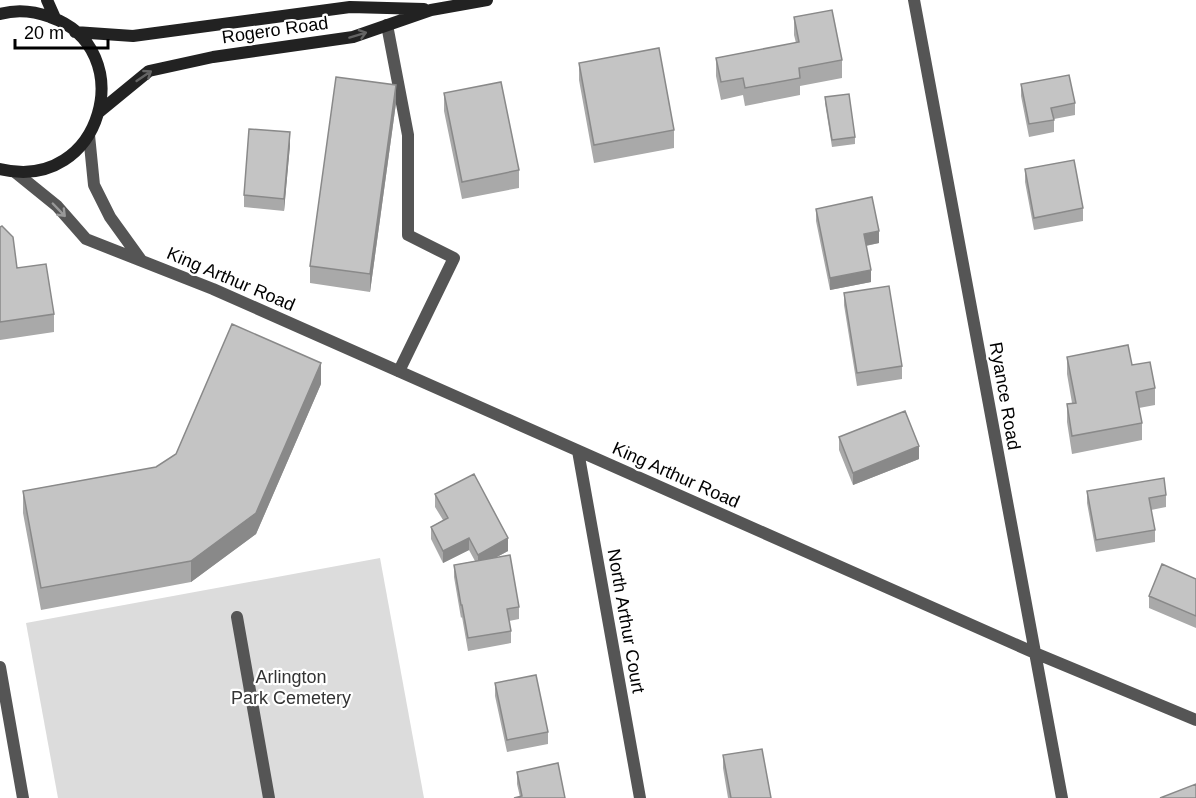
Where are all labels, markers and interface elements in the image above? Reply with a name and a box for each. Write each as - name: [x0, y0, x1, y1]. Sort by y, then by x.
- scale bar: [15, 12, 108, 50]
- street label: Rogero Road: [221, 13, 329, 47]
- text: 20 m: [24, 23, 64, 43]
- one-way arrow: [348, 29, 367, 40]
- one-way arrow: [136, 70, 152, 82]
- one-way arrow: [52, 202, 66, 217]
- street label: King Arthur Road: [164, 243, 298, 315]
- street label: Ryance Road: [986, 341, 1024, 451]
- street label: King Arthur Road: [609, 438, 743, 512]
- street label: North Arthur Court: [603, 547, 649, 695]
- park label: Arlington Park Cemetery: [231, 667, 351, 708]

